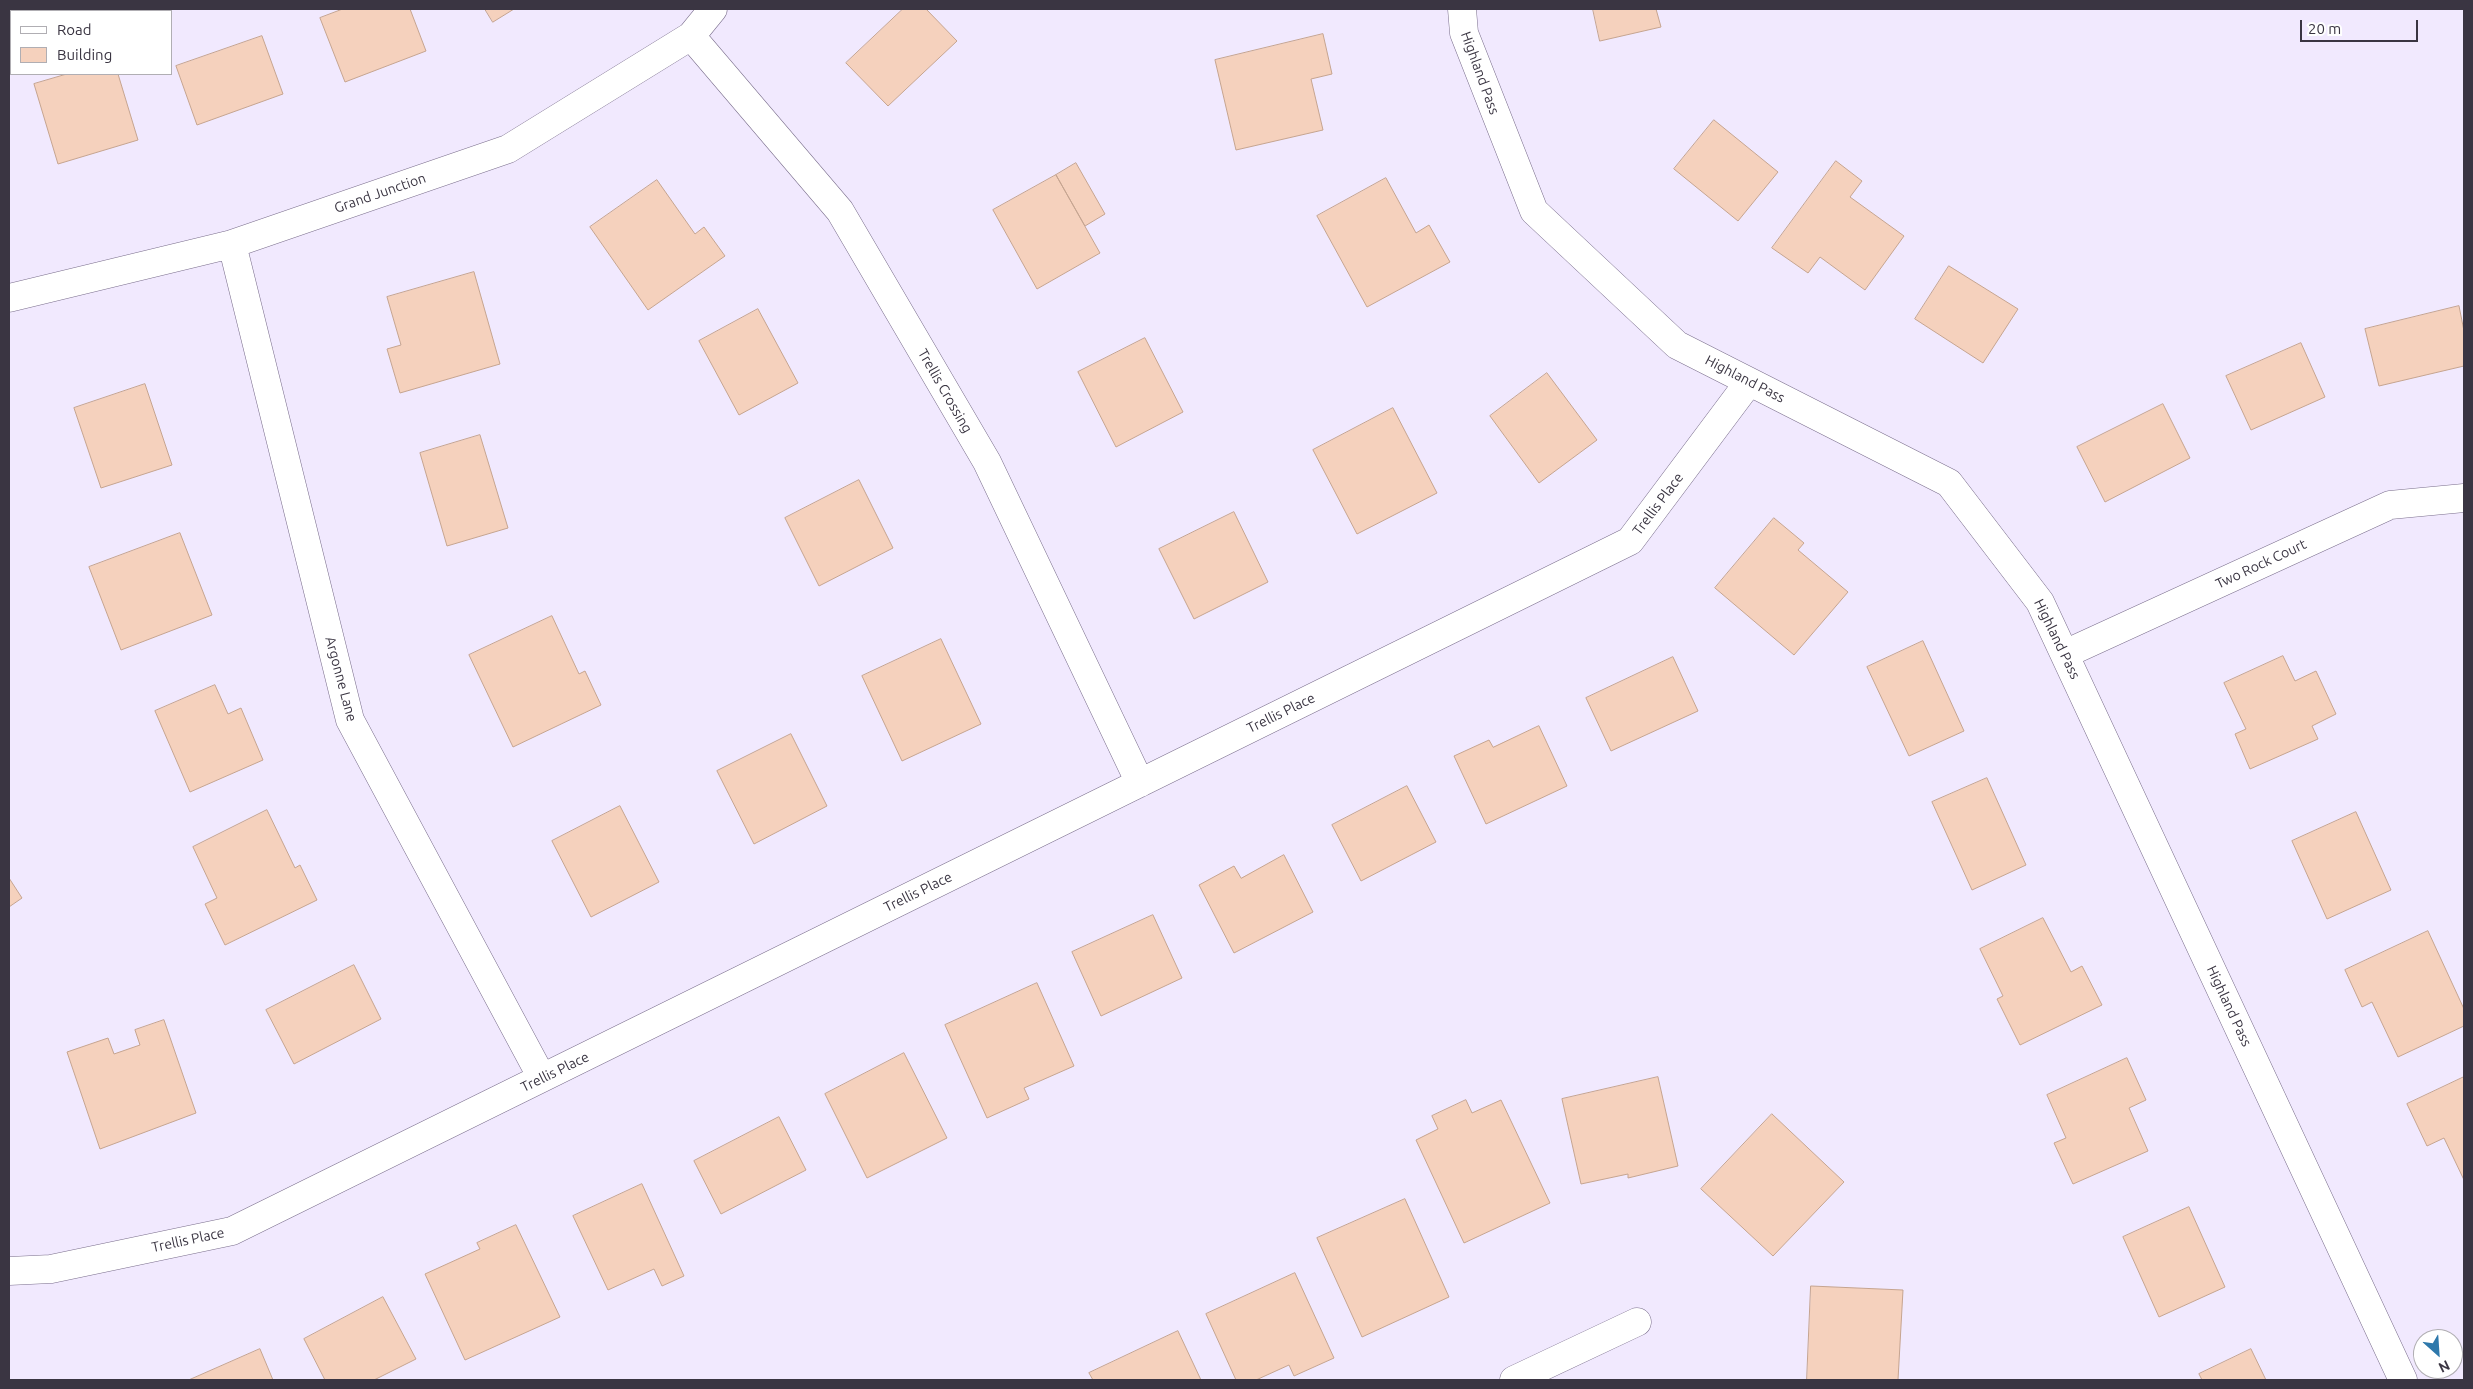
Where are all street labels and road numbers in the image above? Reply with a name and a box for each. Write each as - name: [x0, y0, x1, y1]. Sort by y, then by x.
- street label: Highland Pass: [1457, 29, 1503, 117]
- street label: Grand Junction: [332, 169, 428, 217]
- street label: Trellis Crossing: [914, 346, 976, 436]
- street label: Highland Pass: [1702, 352, 1788, 406]
- street label: Trellis Place: [1629, 469, 1687, 539]
- street label: Two Rock Court: [2213, 536, 2309, 592]
- street label: Highland Pass: [2030, 596, 2084, 682]
- street label: Argonne Lane: [322, 635, 360, 723]
- street label: Trellis Place: [1244, 689, 1318, 737]
- street label: Trellis Place: [881, 868, 955, 916]
- street label: Highland Pass: [2203, 963, 2255, 1049]
- street label: Trellis Place: [518, 1048, 592, 1096]
- street label: Trellis Place: [150, 1224, 226, 1256]

